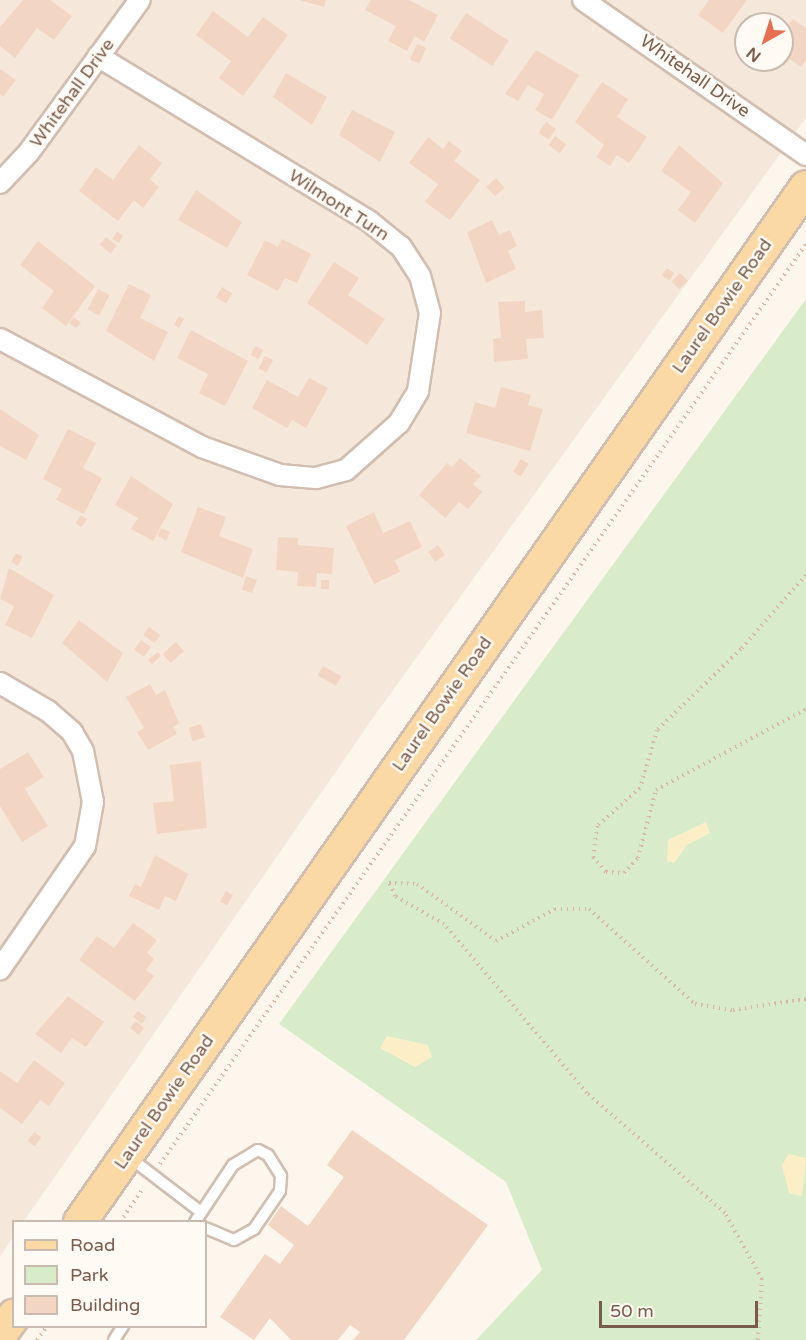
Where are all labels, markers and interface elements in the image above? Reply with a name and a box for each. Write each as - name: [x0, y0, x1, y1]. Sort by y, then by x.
- north arrow: [734, 12, 794, 72]
- street label: Whitehall Drive: [636, 30, 754, 122]
- street label: Whitehall Drive: [25, 34, 119, 152]
- text: N: [743, 43, 765, 66]
- street label: Wilmont Turn: [285, 165, 393, 245]
- street label: Laurel Bowie Road: [667, 235, 777, 377]
- street label: Laurel Bowie Road: [387, 633, 497, 775]
- street label: Laurel Bowie Road: [109, 1031, 219, 1173]
- legend: [12, 1220, 207, 1328]
- text: Road: [70, 1234, 115, 1256]
- text: Park: [70, 1264, 108, 1286]
- scale bar: [602, 1289, 761, 1327]
- text: Building: [70, 1294, 140, 1316]
- text: 50 m: [610, 1300, 654, 1322]

